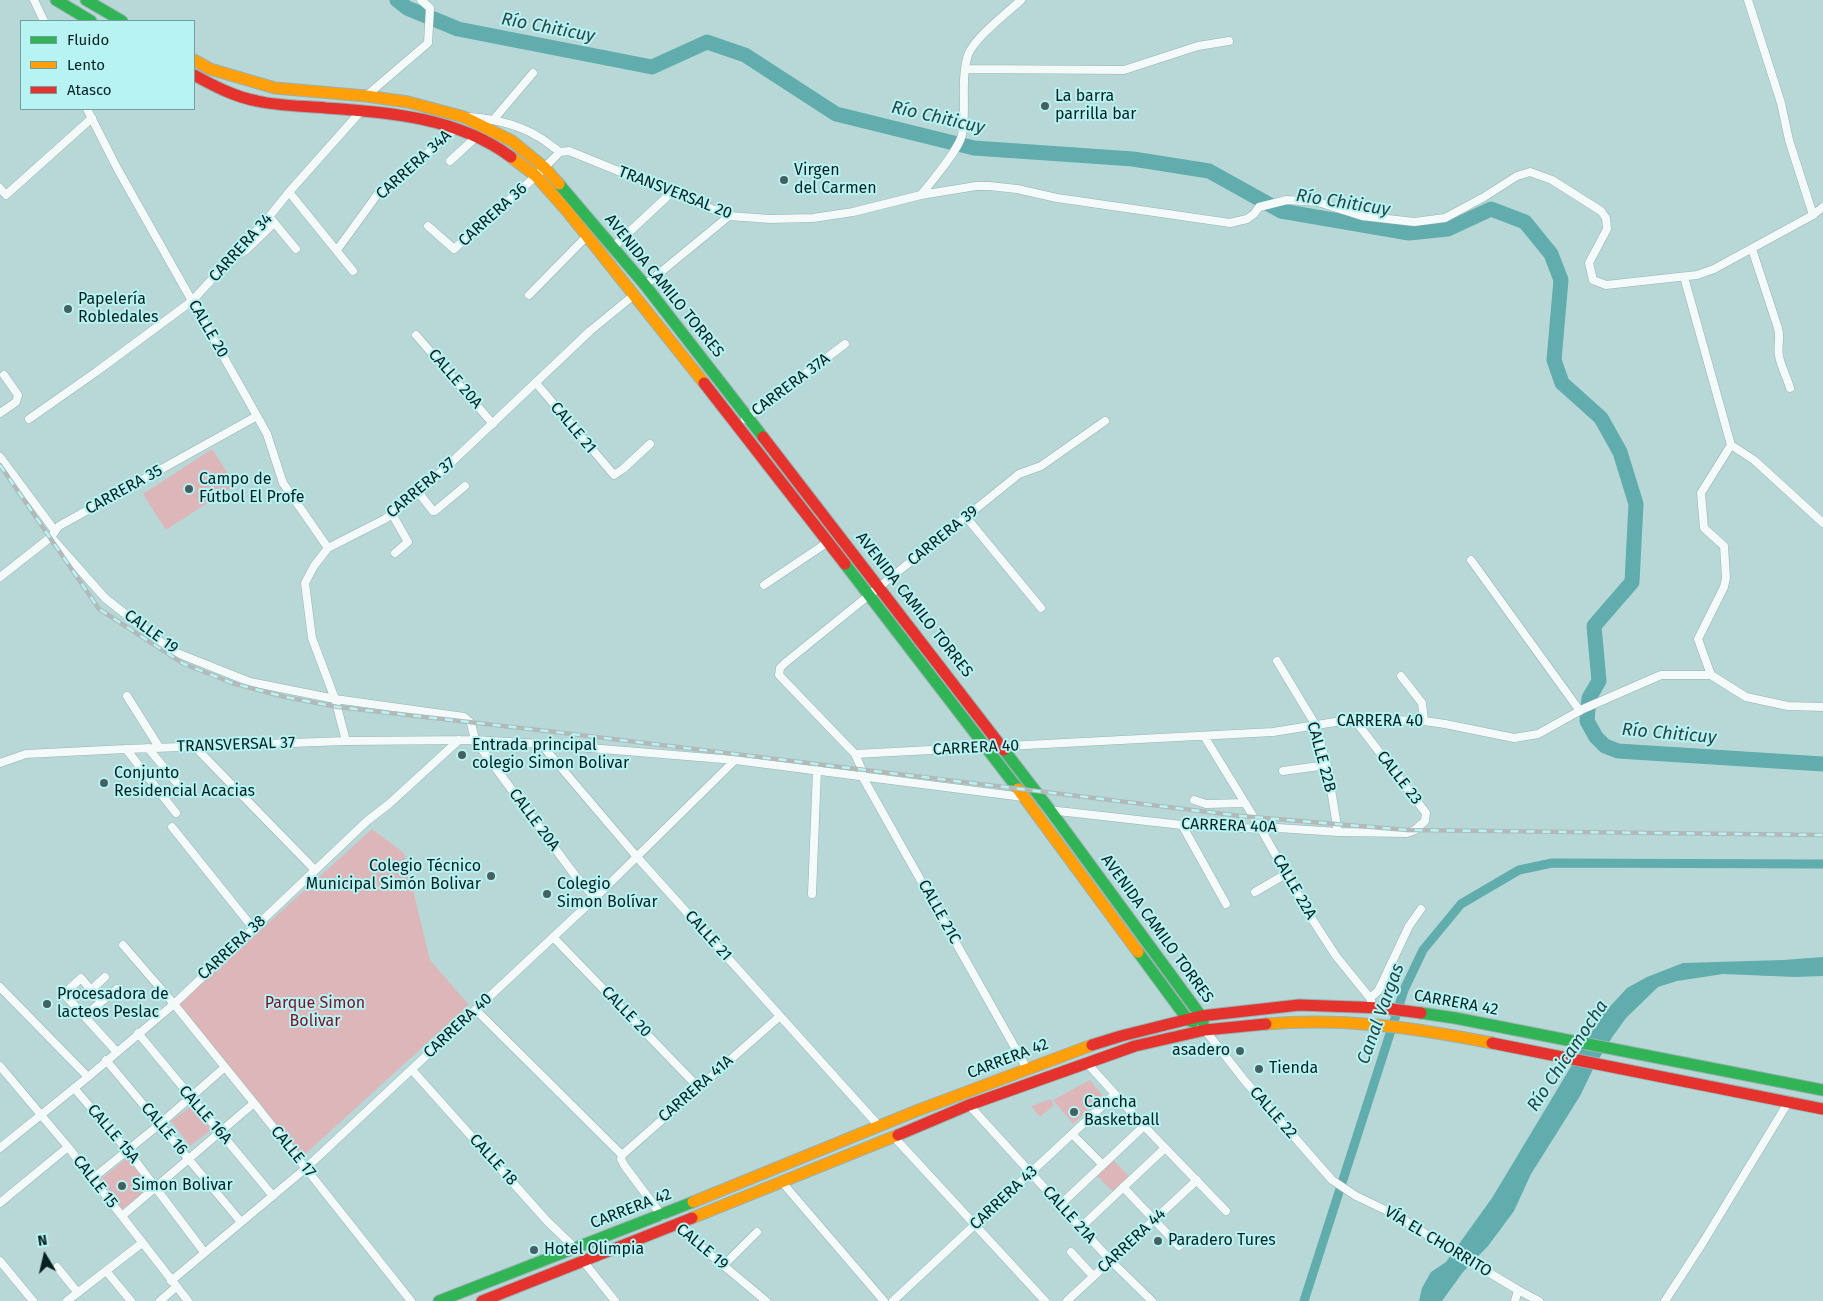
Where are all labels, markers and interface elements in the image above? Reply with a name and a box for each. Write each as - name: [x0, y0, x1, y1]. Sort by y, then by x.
- water label: Río Chiticuy: [499, 8, 597, 48]
- legend: [20, 20, 195, 110]
- text: Fluido: [67, 31, 109, 49]
- text: Lento: [67, 56, 105, 74]
- text: Atasco: [67, 81, 112, 99]
- place label: La barra parrilla bar: [1055, 87, 1136, 125]
- water label: Río Chiticuy: [889, 97, 987, 139]
- marker: La barra parrilla bar: [1039, 100, 1051, 112]
- street label: CARRERA 34A: [372, 126, 456, 204]
- place label: Virgen del Carmen: [794, 161, 877, 199]
- street label: TRANSVERSAL 20: [615, 162, 735, 224]
- marker: Virgen del Carmen: [778, 174, 790, 186]
- street label: CARRERA 36: [455, 179, 531, 251]
- water label: Río Chiticuy: [1294, 185, 1392, 221]
- street label: CARRERA 34: [205, 210, 277, 286]
- street label: AVENIDA CAMILO TORRES: [600, 211, 728, 361]
- place label: Papelería Robledales: [78, 290, 159, 328]
- street label: CALLE 20: [184, 297, 232, 361]
- marker: Papelería Robledales: [62, 303, 74, 315]
- street label: CALLE 20A: [424, 345, 486, 413]
- street label: CARRERA 37A: [748, 349, 834, 421]
- street label: CALLE 21: [546, 398, 600, 458]
- street label: CARRERA 37: [383, 454, 459, 522]
- street label: CARRERA 35: [82, 461, 166, 519]
- place label: Campo de Fútbol El Profe: [199, 470, 304, 508]
- marker: Campo de Fútbol El Profe: [183, 483, 195, 495]
- street label: CARRERA 39: [904, 502, 982, 570]
- street label: AVENIDA CAMILO TORRES: [851, 529, 977, 681]
- street label: CALLE 19: [120, 606, 182, 658]
- street label: CARRERA 40: [1337, 712, 1423, 732]
- water label: Río Chiticuy: [1621, 719, 1717, 749]
- street label: CALLE 22B: [1302, 720, 1340, 794]
- street label: TRANSVERSAL 37: [176, 733, 296, 757]
- place label: Entrada principal colegio Simon Bolivar: [472, 736, 629, 774]
- street label: CARRERA 40: [932, 736, 1020, 760]
- street label: CALLE 23: [1372, 747, 1426, 809]
- marker: Entrada principal colegio Simon Bolivar: [456, 749, 468, 761]
- place label: Conjunto Residencial Acacias: [114, 764, 255, 802]
- marker: Conjunto Residencial Acacias: [98, 777, 110, 789]
- street label: CALLE 20A: [504, 785, 564, 855]
- street label: CARRERA 40A: [1181, 815, 1277, 837]
- street label: AVENIDA CAMILO TORRES: [1097, 851, 1217, 1007]
- street label: CALLE 22A: [1268, 851, 1320, 923]
- place label: Colegio Técnico Municipal Simón Bolivar: [306, 857, 481, 895]
- marker: Colegio Técnico Municipal Simón Bolivar: [485, 870, 497, 882]
- place label: Colegio Simon Bolívar: [557, 875, 658, 913]
- street label: CALLE 21C: [914, 877, 964, 947]
- marker: Colegio Simon Bolívar: [541, 888, 553, 900]
- street label: CALLE 21: [680, 907, 736, 965]
- street label: CARRERA 38: [194, 912, 270, 984]
- water label: Canal Vargas: [1353, 961, 1409, 1067]
- street label: CALLE 20: [597, 982, 655, 1042]
- place label: Procesadora de lacteos Peslac: [57, 985, 169, 1023]
- street label: CARRERA 42: [1412, 986, 1500, 1020]
- street label: CARRERA 40: [420, 989, 496, 1063]
- park label: Parque Simon Bolivar: [265, 994, 365, 1032]
- water label: Río Chicamocha: [1523, 996, 1613, 1116]
- marker: Procesadora de lacteos Peslac: [41, 998, 53, 1010]
- street label: CARRERA 42: [965, 1035, 1051, 1083]
- place label: asadero: [1172, 1041, 1230, 1061]
- marker: asadero: [1234, 1045, 1246, 1057]
- street label: CARRERA 41A: [655, 1051, 737, 1127]
- place label: Tienda: [1269, 1059, 1318, 1079]
- marker: Tienda: [1253, 1063, 1265, 1075]
- street label: CALLE 16A: [174, 1082, 236, 1148]
- street label: CALLE 22: [1245, 1083, 1301, 1143]
- place label: Cancha Basketball: [1084, 1093, 1160, 1131]
- street label: CALLE 16: [137, 1099, 191, 1159]
- street label: CALLE 15A: [83, 1101, 143, 1167]
- marker: Cancha Basketball: [1068, 1106, 1080, 1118]
- street label: CALLE 17: [266, 1122, 320, 1182]
- street label: CALLE 18: [465, 1130, 521, 1190]
- street label: CALLE 15: [68, 1152, 122, 1212]
- street label: CARRERA 43: [966, 1162, 1042, 1234]
- place label: Simon Bolivar: [132, 1176, 233, 1196]
- marker: Simon Bolivar: [116, 1180, 128, 1192]
- street label: CALLE 21A: [1038, 1182, 1100, 1248]
- street label: CARRERA 42: [588, 1185, 674, 1233]
- street label: VÍA EL CHORRITO: [1381, 1202, 1495, 1282]
- street label: CARRERA 44: [1094, 1205, 1170, 1277]
- street label: CALLE 19: [672, 1220, 732, 1274]
- north arrow: [20, 1231, 70, 1281]
- place label: Paradero Tures: [1168, 1231, 1276, 1251]
- text: N: [37, 1232, 48, 1250]
- marker: Paradero Tures: [1152, 1235, 1164, 1247]
- place label: Hotel Olimpia: [544, 1240, 644, 1260]
- marker: Hotel Olimpia: [528, 1244, 540, 1256]

